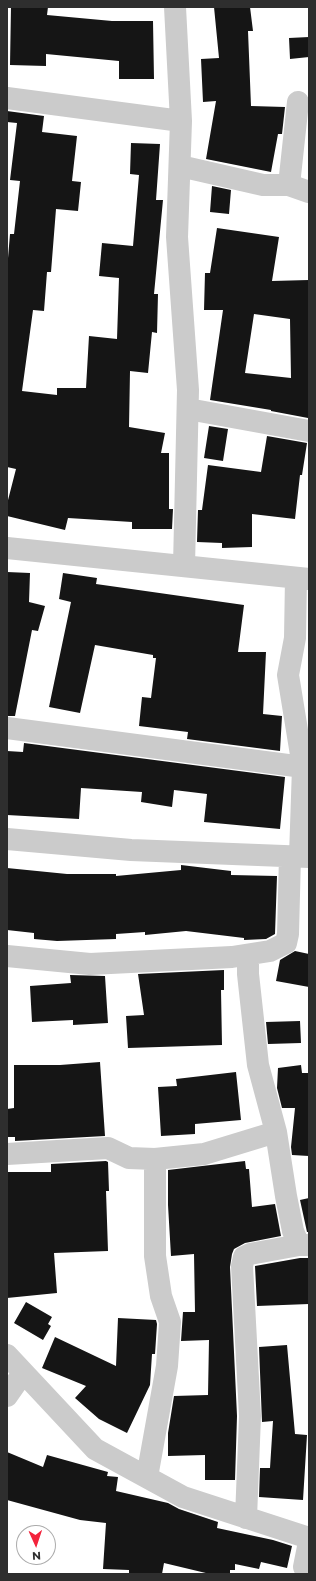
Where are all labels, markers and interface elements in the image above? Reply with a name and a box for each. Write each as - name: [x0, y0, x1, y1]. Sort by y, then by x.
- north arrow: [16, 1525, 56, 1565]
- text: N: [32, 1549, 41, 1563]

